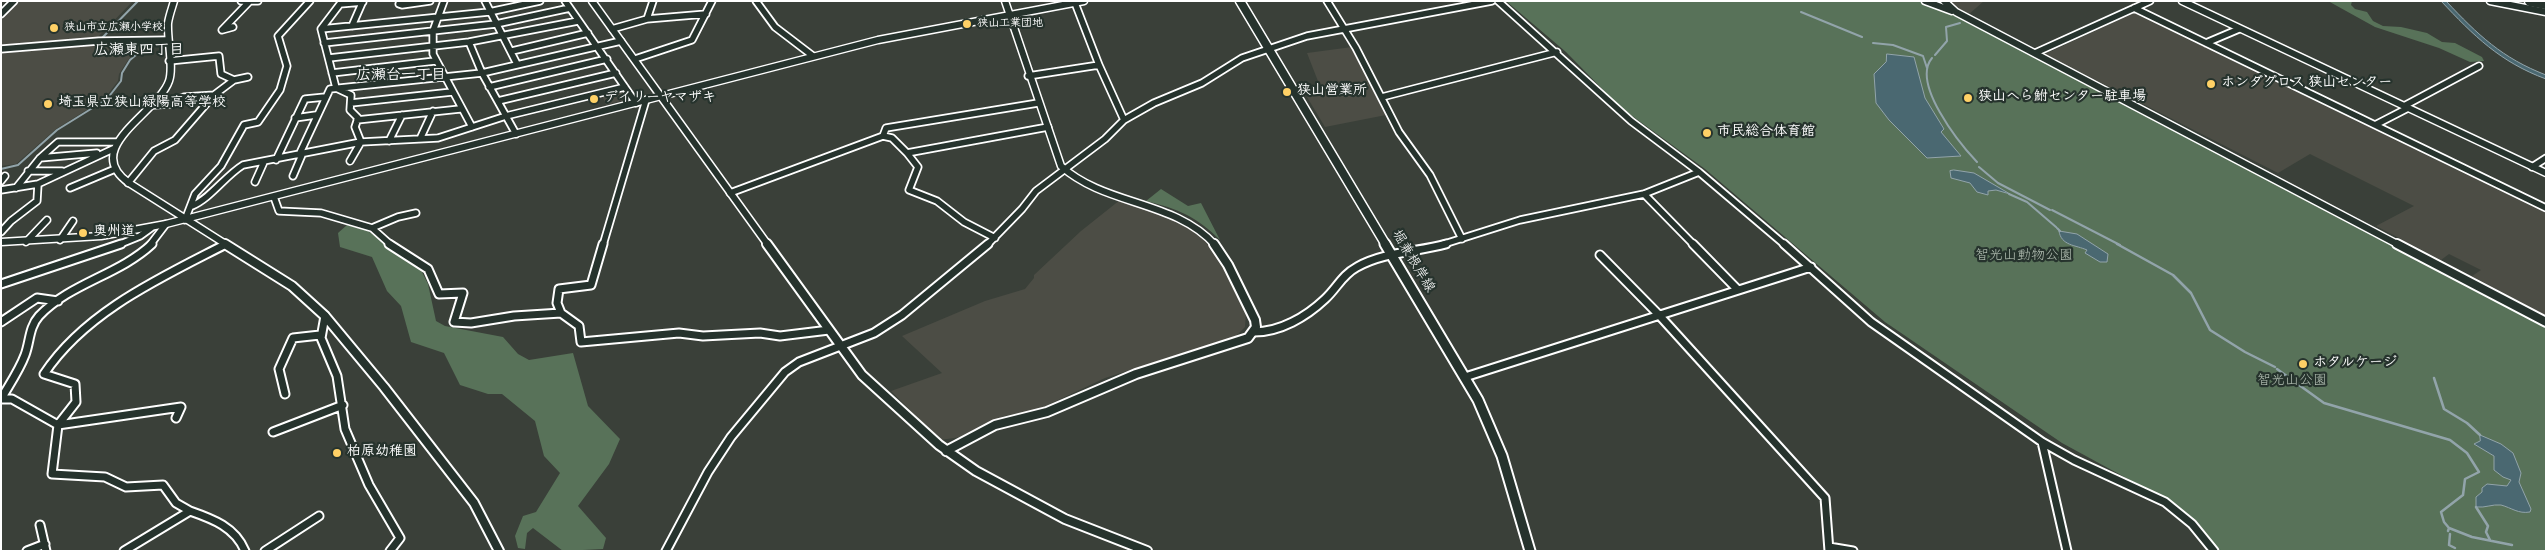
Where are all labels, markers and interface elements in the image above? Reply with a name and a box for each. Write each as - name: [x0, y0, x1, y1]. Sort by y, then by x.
- place label: 狭山工業団地: [977, 17, 1043, 31]
- marker: 狭山工業団地: [961, 18, 973, 30]
- place label: 狭山市立広瀬小学校: [64, 21, 163, 35]
- marker: 狭山市立広瀬小学校: [48, 22, 60, 34]
- district label: 広瀬東四丁目: [94, 43, 184, 61]
- district label: 広瀬台一丁目: [356, 68, 446, 86]
- place label: ホンダグロス 狭山センター: [2221, 76, 2392, 92]
- marker: ホンダグロス 狭山センター: [2205, 78, 2217, 90]
- place label: 狭山営業所: [1297, 84, 1367, 100]
- marker: 狭山営業所: [1281, 86, 1293, 98]
- place label: 狭山へら鮒センター駐車場: [1978, 90, 2146, 106]
- place label: デイリーヤマザキ: [604, 91, 716, 107]
- marker: 狭山へら鮒センター駐車場: [1962, 92, 1974, 104]
- marker: デイリーヤマザキ: [588, 93, 600, 105]
- place label: 埼玉県立狭山緑陽高等学校: [58, 96, 226, 112]
- marker: 埼玉県立狭山緑陽高等学校: [42, 98, 54, 110]
- place label: 市民総合体育館: [1717, 125, 1815, 141]
- marker: 市民総合体育館: [1701, 127, 1713, 139]
- place label: 奥州道: [93, 225, 135, 241]
- marker: 奥州道: [77, 227, 89, 239]
- street label: 堀兼根岸線: [1387, 228, 1437, 296]
- park label: 智光山動物公園: [1975, 249, 2073, 265]
- place label: ホタルケージ: [2313, 356, 2397, 372]
- marker: ホタルケージ: [2297, 358, 2309, 370]
- park label: 智光山公園: [2257, 374, 2327, 390]
- place label: 柏原幼稚園: [347, 445, 417, 461]
- marker: 柏原幼稚園: [331, 447, 343, 459]

